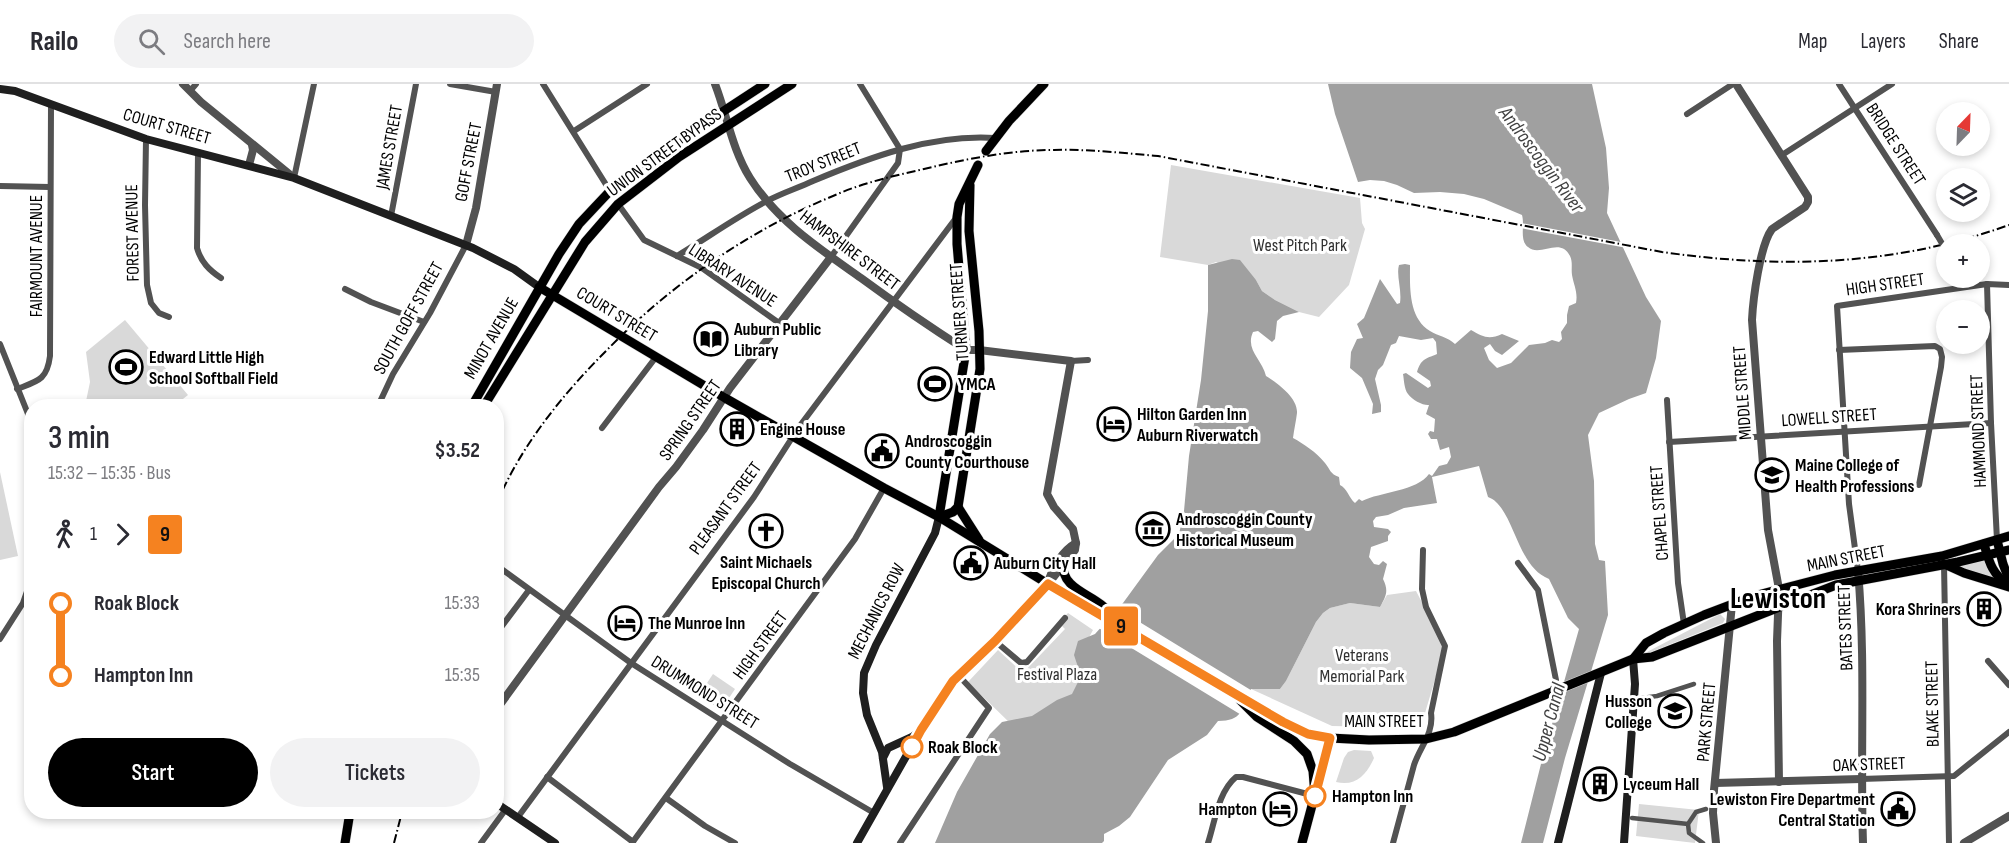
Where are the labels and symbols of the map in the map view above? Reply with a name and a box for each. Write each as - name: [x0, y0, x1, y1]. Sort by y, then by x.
- street label: BRIDGE STREET: [1861, 99, 1930, 189]
- water label: Androscoggin River: [1493, 101, 1590, 218]
- north arrow: [1936, 102, 1990, 156]
- street label: JAMES STREET: [372, 103, 407, 192]
- street label: COURT STREET: [121, 104, 213, 149]
- street label: UNION STREET BYPASS: [603, 104, 726, 201]
- street label: GOFF STREET: [451, 121, 486, 204]
- street label: TROY STREET: [782, 138, 864, 187]
- street label: FOREST AVENUE: [121, 184, 144, 282]
- street label: FAIRMOUNT AVENUE: [26, 195, 47, 317]
- street label: HAMPSHIRE STREET: [796, 206, 904, 295]
- park label: West Pitch Park: [1253, 235, 1347, 256]
- street label: LIBRARY AVENUE: [685, 239, 781, 312]
- street label: SOUTH GOFF STREET: [369, 258, 448, 378]
- street label: TURNER STREET: [946, 263, 973, 361]
- street label: HIGH STREET: [1844, 269, 1926, 300]
- street label: COURT STREET: [573, 282, 661, 347]
- street label: MINOT AVENUE: [460, 294, 523, 383]
- place label: Auburn Public Library: [733, 319, 821, 361]
- library icon: Auburn Public Library: [693, 321, 729, 357]
- street label: MIDDLE STREET: [1729, 345, 1756, 441]
- place label: Edward Little High School Softball Field: [149, 347, 278, 389]
- sports icon: Edward Little High School Softball Field: [108, 349, 144, 385]
- sports icon: YMCA: [917, 366, 953, 402]
- place label: YMCA: [958, 374, 996, 395]
- street label: HAMMOND STREET: [1966, 374, 1991, 488]
- street label: SPRING STREET: [655, 376, 726, 465]
- place label: Hilton Garden Inn Auburn Riverwatch: [1136, 404, 1258, 446]
- street label: LOWELL STREET: [1781, 404, 1878, 431]
- hotel icon: Hilton Garden Inn Auburn Riverwatch: [1096, 406, 1132, 442]
- building icon: Engine House: [719, 411, 755, 447]
- place label: Engine House: [760, 419, 845, 440]
- place label: Androscoggin County Courthouse: [904, 431, 1029, 473]
- public building icon: Androscoggin County Courthouse: [864, 433, 900, 469]
- place label: Maine College of Health Professions: [1795, 455, 1914, 497]
- school or university icon: Maine College of Health Professions: [1754, 457, 1790, 493]
- street label: PLEASANT STREET: [685, 458, 766, 559]
- street label: CHAPEL STREET: [1646, 465, 1673, 561]
- place label: Androscoggin County Historical Museum: [1175, 509, 1313, 551]
- museum icon: Androscoggin County Historical Museum: [1135, 511, 1171, 547]
- church icon: Saint Michaels Episcopal Church: [748, 513, 784, 549]
- street label: MAIN STREET: [1805, 541, 1887, 576]
- public building icon: Auburn City Hall: [953, 545, 989, 581]
- place label: Saint Michaels Episcopal Church: [711, 552, 821, 594]
- place label: Auburn City Hall: [993, 553, 1096, 574]
- street label: MECHANICS ROW: [843, 560, 910, 662]
- district label: Lewiston: [1730, 581, 1826, 617]
- street label: BATES STREET: [1834, 585, 1857, 671]
- building icon: Kora Shriners: [1966, 591, 2002, 627]
- place label: Kora Shriners: [1876, 599, 1961, 620]
- hotel icon: The Munroe Inn: [607, 605, 643, 641]
- line badge: 9: [1102, 606, 1140, 646]
- street label: HIGH STREET: [729, 607, 792, 683]
- place label: The Munroe Inn: [648, 613, 745, 634]
- park label: Veterans Memorial Park: [1320, 645, 1405, 687]
- street label: DRUMMOND STREET: [647, 651, 762, 734]
- street label: BLAKE STREET: [1921, 661, 1944, 747]
- park label: Festival Plaza: [1017, 664, 1097, 685]
- water label: Upper Canal: [1527, 679, 1571, 764]
- street label: PARK STREET: [1693, 681, 1720, 763]
- place label: Husson College: [1605, 691, 1652, 733]
- school or university icon: Husson College: [1657, 693, 1693, 729]
- street label: MAIN STREET: [1344, 711, 1424, 732]
- marker: Roak Block: [901, 736, 923, 758]
- place label: Roak Block: [928, 737, 998, 758]
- street label: OAK STREET: [1832, 753, 1906, 776]
- building icon: Lyceum Hall: [1582, 766, 1618, 802]
- place label: Lyceum Hall: [1623, 774, 1699, 795]
- marker: Hampton Inn: [1304, 785, 1326, 807]
- place label: Hampton Inn: [1332, 786, 1413, 807]
- place label: Lewiston Fire Department Central Station: [1710, 789, 1875, 831]
- hotel icon: Hampton: [1262, 791, 1298, 827]
- public building icon: Lewiston Fire Department Central Station: [1880, 791, 1916, 827]
- place label: Hampton: [1199, 799, 1257, 820]

